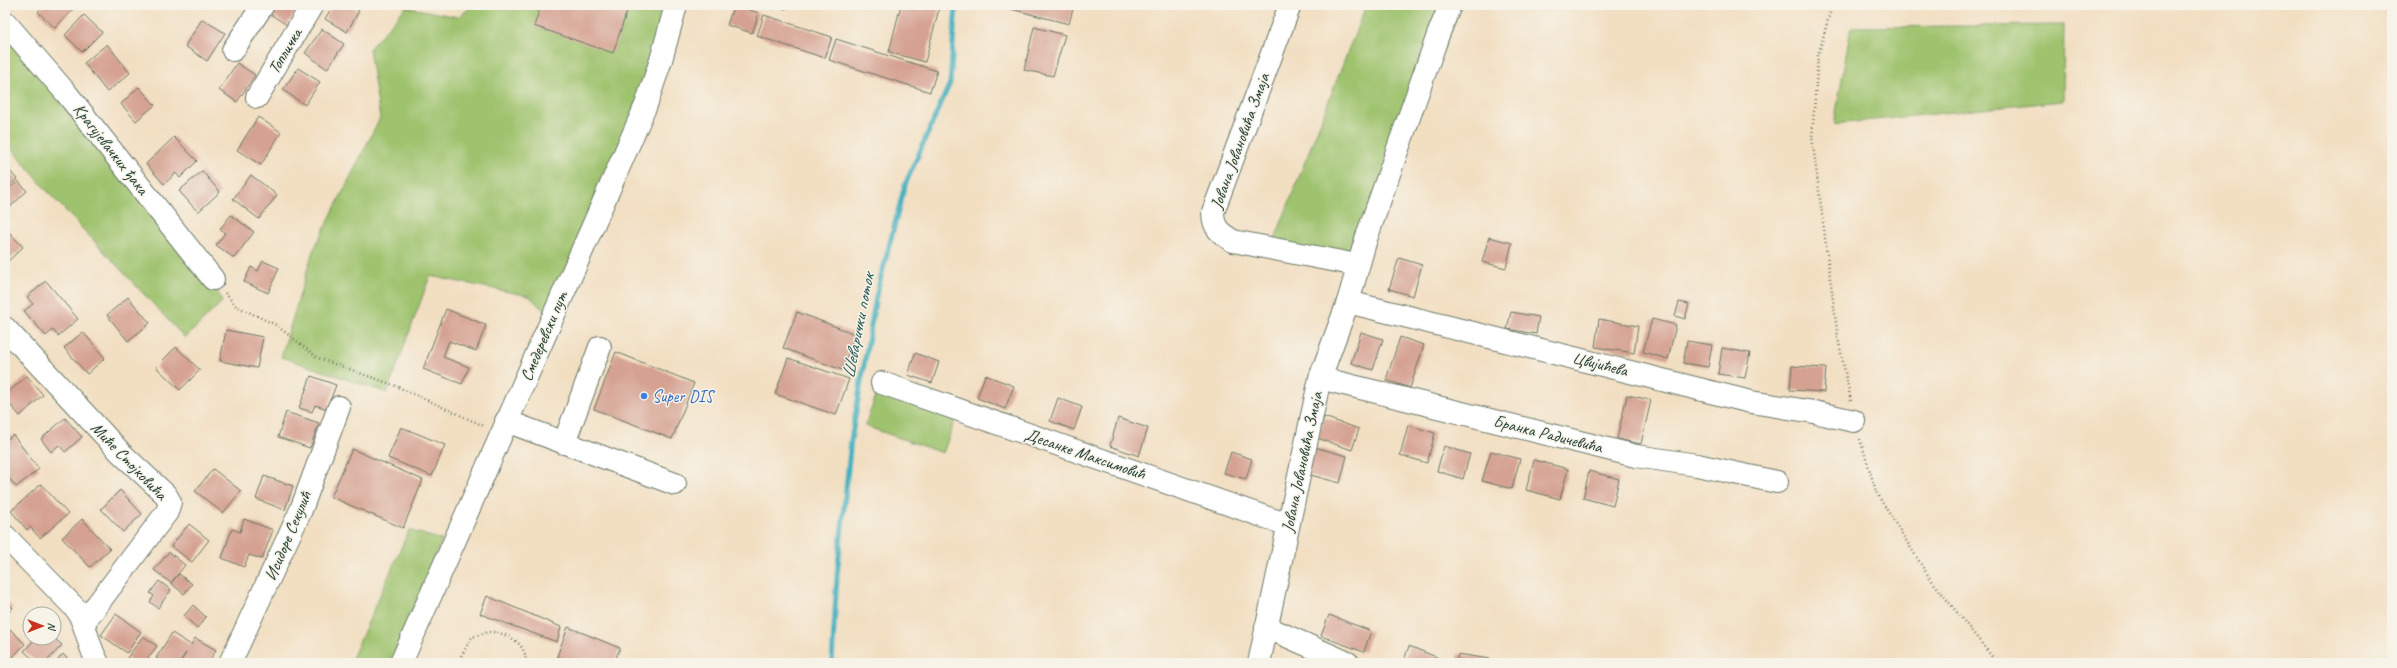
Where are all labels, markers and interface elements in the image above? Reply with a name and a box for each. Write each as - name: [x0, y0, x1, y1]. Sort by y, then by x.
- street label: Топличка: [263, 23, 308, 78]
- street label: Јована Јовановића Змаја: [1205, 69, 1275, 213]
- street label: Крагујевачких ђака: [69, 99, 154, 200]
- water label: Шеварички поток: [837, 269, 880, 380]
- street label: Смедеревски пут: [516, 286, 573, 384]
- street label: Цвијићева: [1570, 347, 1631, 381]
- place label: Super DIS: [652, 386, 716, 407]
- street label: Јована Јовановића Змаја: [1277, 388, 1327, 535]
- marker: Super DIS: [639, 391, 649, 401]
- street label: Бранка Радичевића: [1491, 410, 1606, 458]
- street label: Миће Стојковића: [86, 417, 173, 506]
- street label: Десанке Максимовић: [1022, 424, 1149, 485]
- street label: Исидоре Секулић: [260, 488, 316, 584]
- north arrow: [22, 606, 62, 646]
- text: N: [45, 623, 59, 632]

